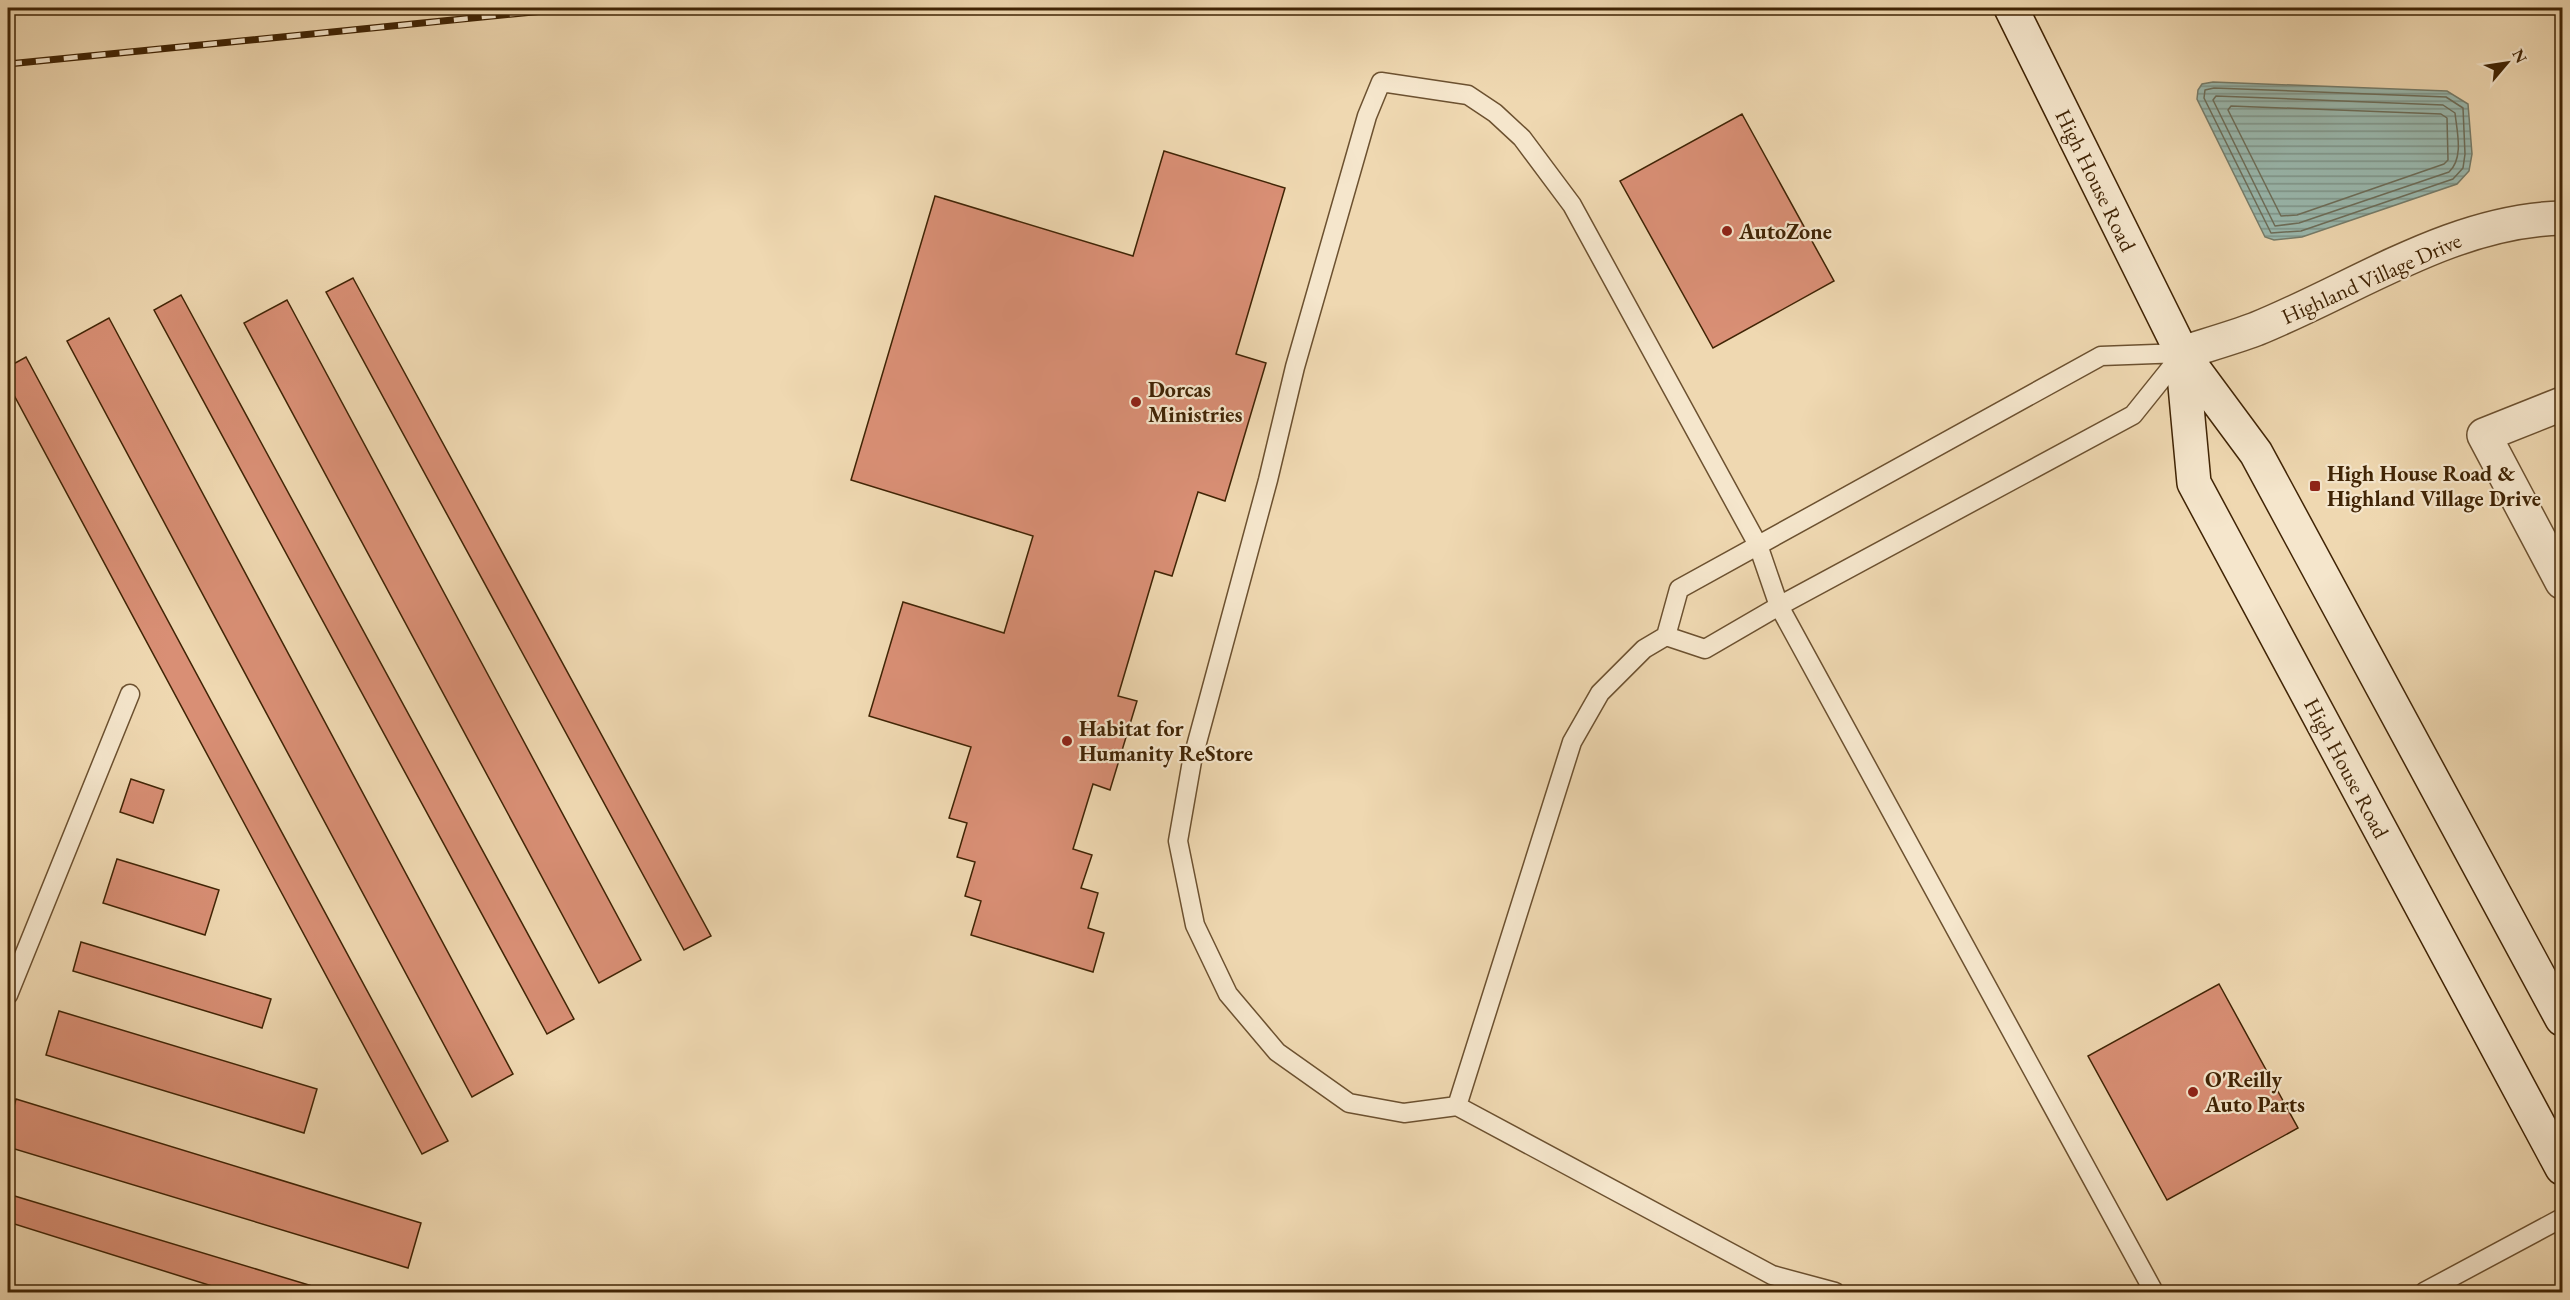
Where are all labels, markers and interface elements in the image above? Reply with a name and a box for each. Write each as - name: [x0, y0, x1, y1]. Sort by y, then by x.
- north arrow: [2477, 33, 2537, 93]
- text: N: [2507, 45, 2532, 67]
- street label: High House Road: [2049, 104, 2143, 257]
- place label: AutoZone: [1738, 217, 1832, 246]
- marker: AutoZone: [1720, 224, 1734, 238]
- street label: Highland Village Drive: [2277, 226, 2466, 331]
- place label: Dorcas Ministries: [1148, 375, 1243, 429]
- marker: Dorcas Ministries: [1129, 395, 1143, 409]
- place label: High House Road & Highland Village Drive: [2327, 459, 2541, 513]
- marker: High House Road & Highland Village Drive: [2308, 479, 2322, 493]
- street label: High House Road: [2297, 693, 2396, 844]
- place label: Habitat for Humanity ReStore: [1079, 714, 1253, 768]
- marker: Habitat for Humanity ReStore: [1060, 734, 1074, 748]
- place label: O'Reilly Auto Parts: [2204, 1065, 2305, 1119]
- marker: O'Reilly Auto Parts: [2186, 1085, 2200, 1099]

